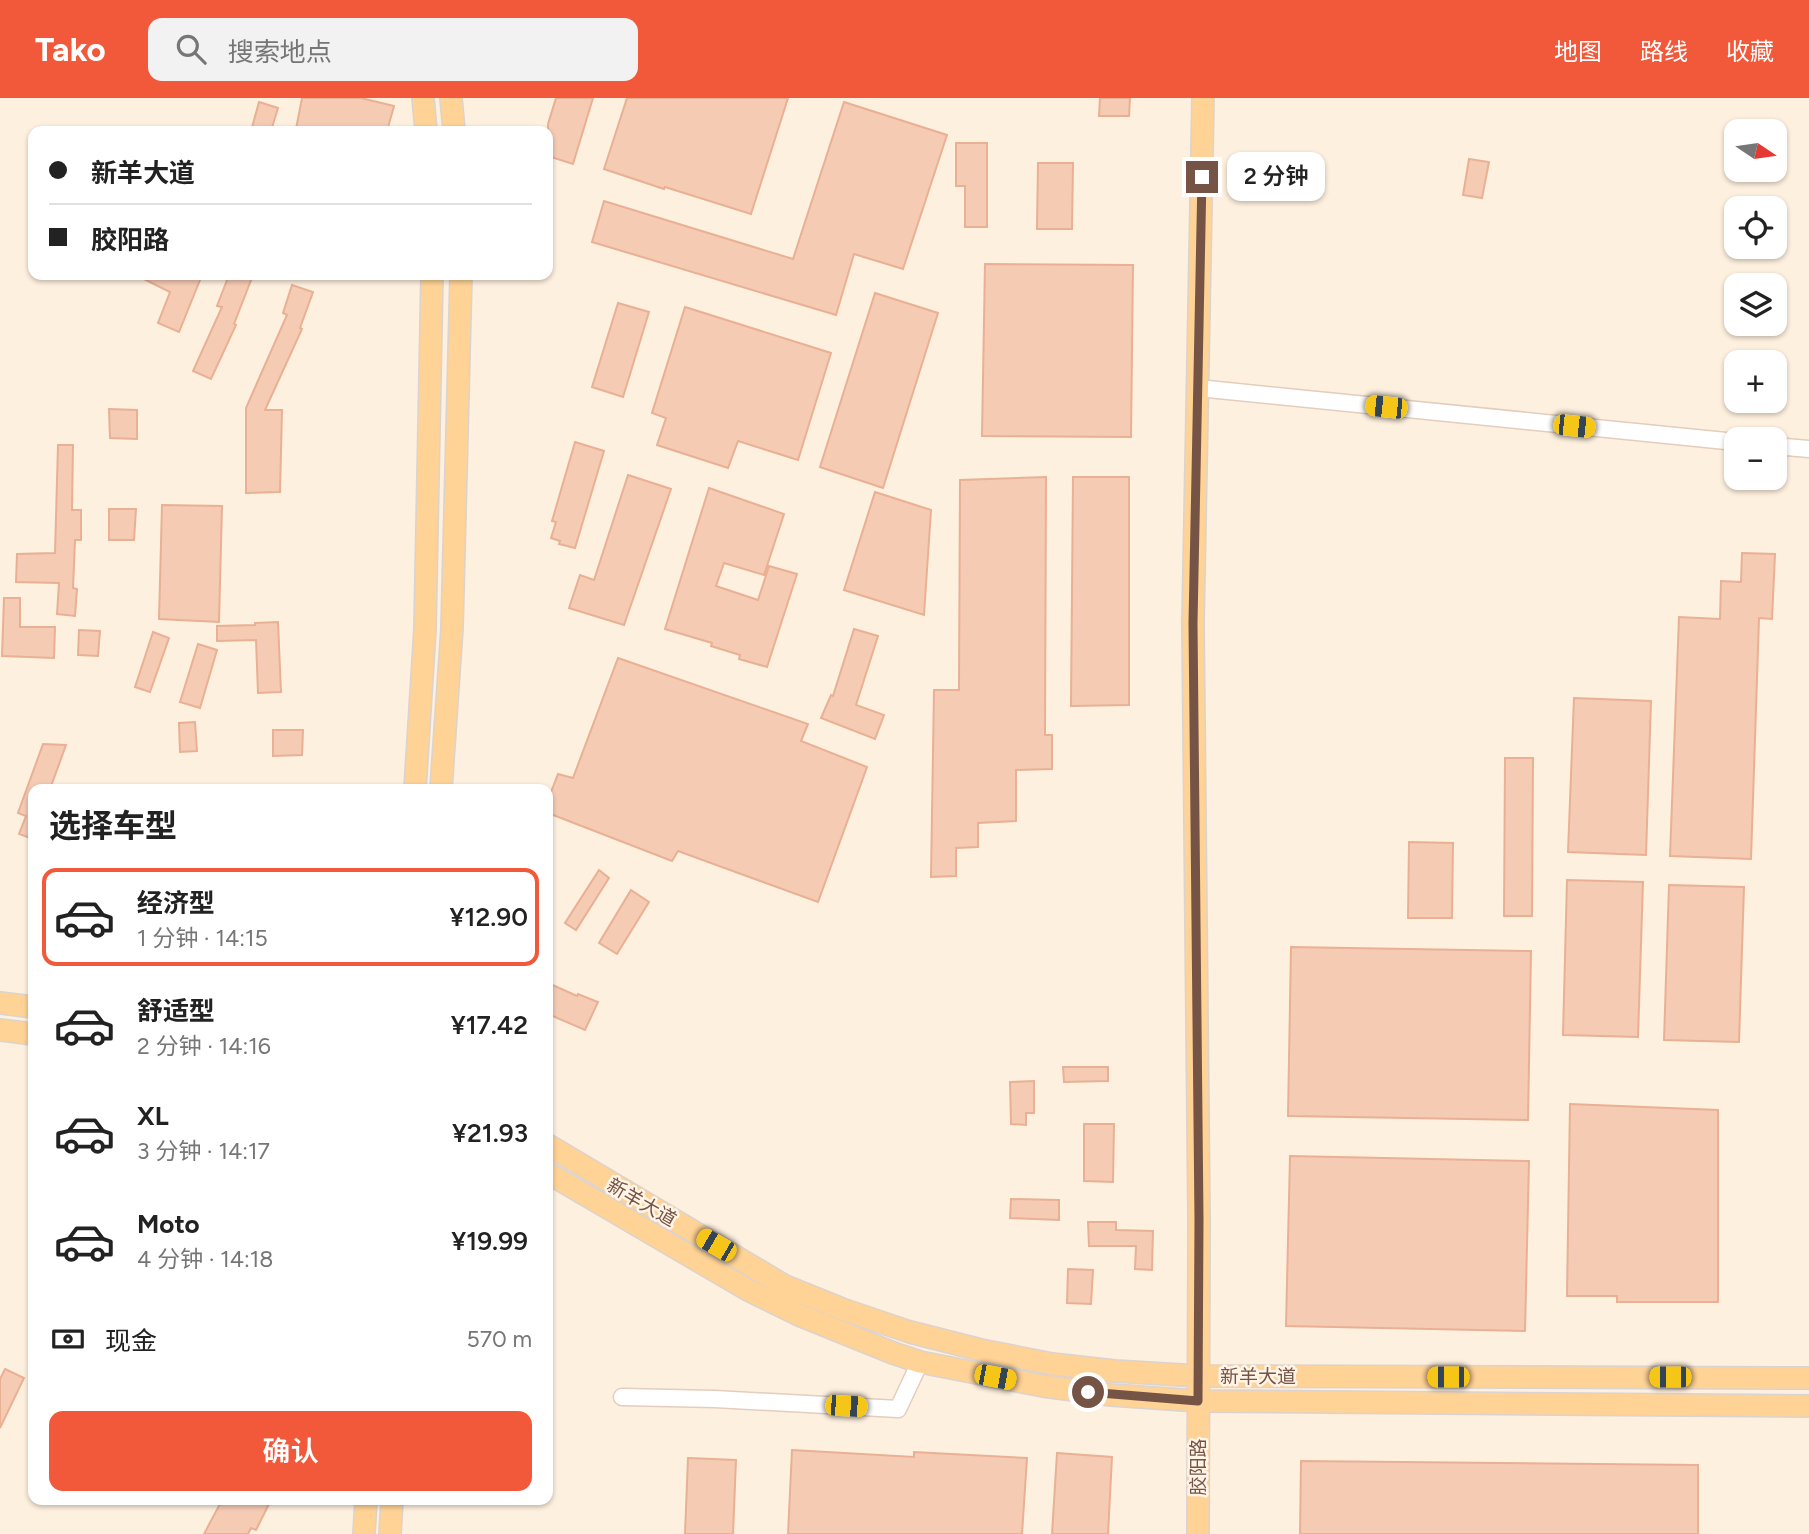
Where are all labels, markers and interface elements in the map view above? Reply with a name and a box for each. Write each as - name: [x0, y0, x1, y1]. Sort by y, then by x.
- search box: [148, 18, 638, 81]
- text: Tako: [35, 30, 106, 69]
- icon: search: [172, 30, 210, 68]
- text: 搜索地点: [228, 36, 332, 68]
- text: 地图: [1554, 37, 1602, 66]
- text: 路线: [1640, 37, 1688, 66]
- text: 收藏: [1726, 37, 1774, 66]
- north arrow: [1724, 119, 1787, 182]
- map controls: [1724, 119, 1787, 490]
- callout: 2 分钟: [1226, 153, 1324, 202]
- text: 新羊大道: [91, 157, 195, 189]
- route end: [1186, 161, 1218, 193]
- text: 2 分钟: [1244, 162, 1308, 190]
- button: locate: [1724, 196, 1787, 259]
- text: 胶阳路: [91, 224, 169, 256]
- button: layers: [1724, 273, 1787, 336]
- button: +: [1724, 350, 1787, 413]
- car: [1365, 394, 1408, 420]
- car: [1553, 413, 1596, 439]
- button: −: [1724, 427, 1787, 490]
- text: 选择车型: [49, 807, 177, 845]
- icon: car: [53, 886, 116, 949]
- text: 经济型: [137, 887, 215, 919]
- text: ¥12.90: [450, 901, 528, 933]
- text: 1 分钟 · 14:15: [137, 924, 268, 952]
- icon: car: [53, 994, 116, 1057]
- text: 舒适型: [137, 995, 215, 1027]
- text: ¥17.42: [451, 1009, 528, 1041]
- text: 2 分钟 · 14:16: [137, 1032, 271, 1060]
- text: XL: [137, 1100, 169, 1132]
- icon: car: [53, 1102, 116, 1165]
- text: ¥21.93: [452, 1117, 528, 1149]
- text: 3 分钟 · 14:17: [137, 1137, 270, 1165]
- street label: 新羊大道: [603, 1173, 680, 1231]
- text: Moto: [137, 1208, 200, 1240]
- icon: car: [53, 1210, 116, 1273]
- text: ¥19.99: [451, 1225, 528, 1257]
- car: [693, 1225, 740, 1265]
- text: 4 分钟 · 14:18: [137, 1245, 273, 1273]
- icon: cash: [49, 1320, 87, 1358]
- text: 现金: [105, 1325, 157, 1357]
- text: 570 m: [466, 1325, 532, 1353]
- car: [973, 1363, 1018, 1391]
- street label: 新羊大道: [1220, 1365, 1296, 1388]
- car: [1428, 1367, 1470, 1388]
- car: [1650, 1367, 1692, 1388]
- route start: [1072, 1376, 1104, 1408]
- car: [825, 1394, 868, 1418]
- button: 确认: [49, 1411, 532, 1491]
- street label: 胶阳路: [1187, 1438, 1210, 1496]

